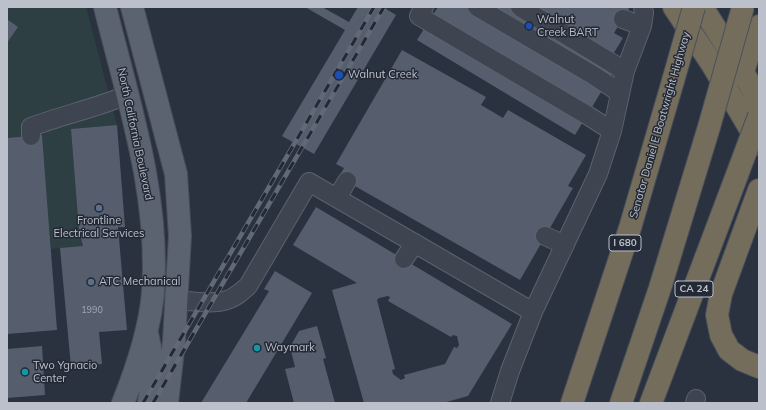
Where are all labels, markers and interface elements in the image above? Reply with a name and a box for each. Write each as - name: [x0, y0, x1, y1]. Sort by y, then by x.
- place label: Walnut Creek BART: [537, 13, 598, 39]
- marker: Walnut Creek BART: [524, 21, 534, 31]
- street label: Senator Daniel E Boatwright Highway: [627, 30, 693, 220]
- street label: North California Boulevard: [115, 67, 155, 201]
- place label: Walnut Creek: [348, 68, 417, 82]
- marker: Walnut Creek: [333, 69, 345, 81]
- marker: Frontline Electrical Services: [94, 203, 104, 213]
- place label: Frontline Electrical Services: [54, 214, 144, 240]
- road number: I 680: [609, 235, 641, 251]
- place label: ATC Mechanical: [99, 275, 180, 289]
- marker: ATC Mechanical: [86, 277, 96, 287]
- road number: CA 24: [675, 281, 713, 297]
- house number: 1990: [81, 305, 103, 315]
- place label: Waymark: [265, 341, 315, 355]
- marker: Waymark: [252, 343, 262, 353]
- place label: Two Ygnacio Center: [33, 359, 97, 385]
- marker: Two Ygnacio Center: [20, 367, 30, 377]

